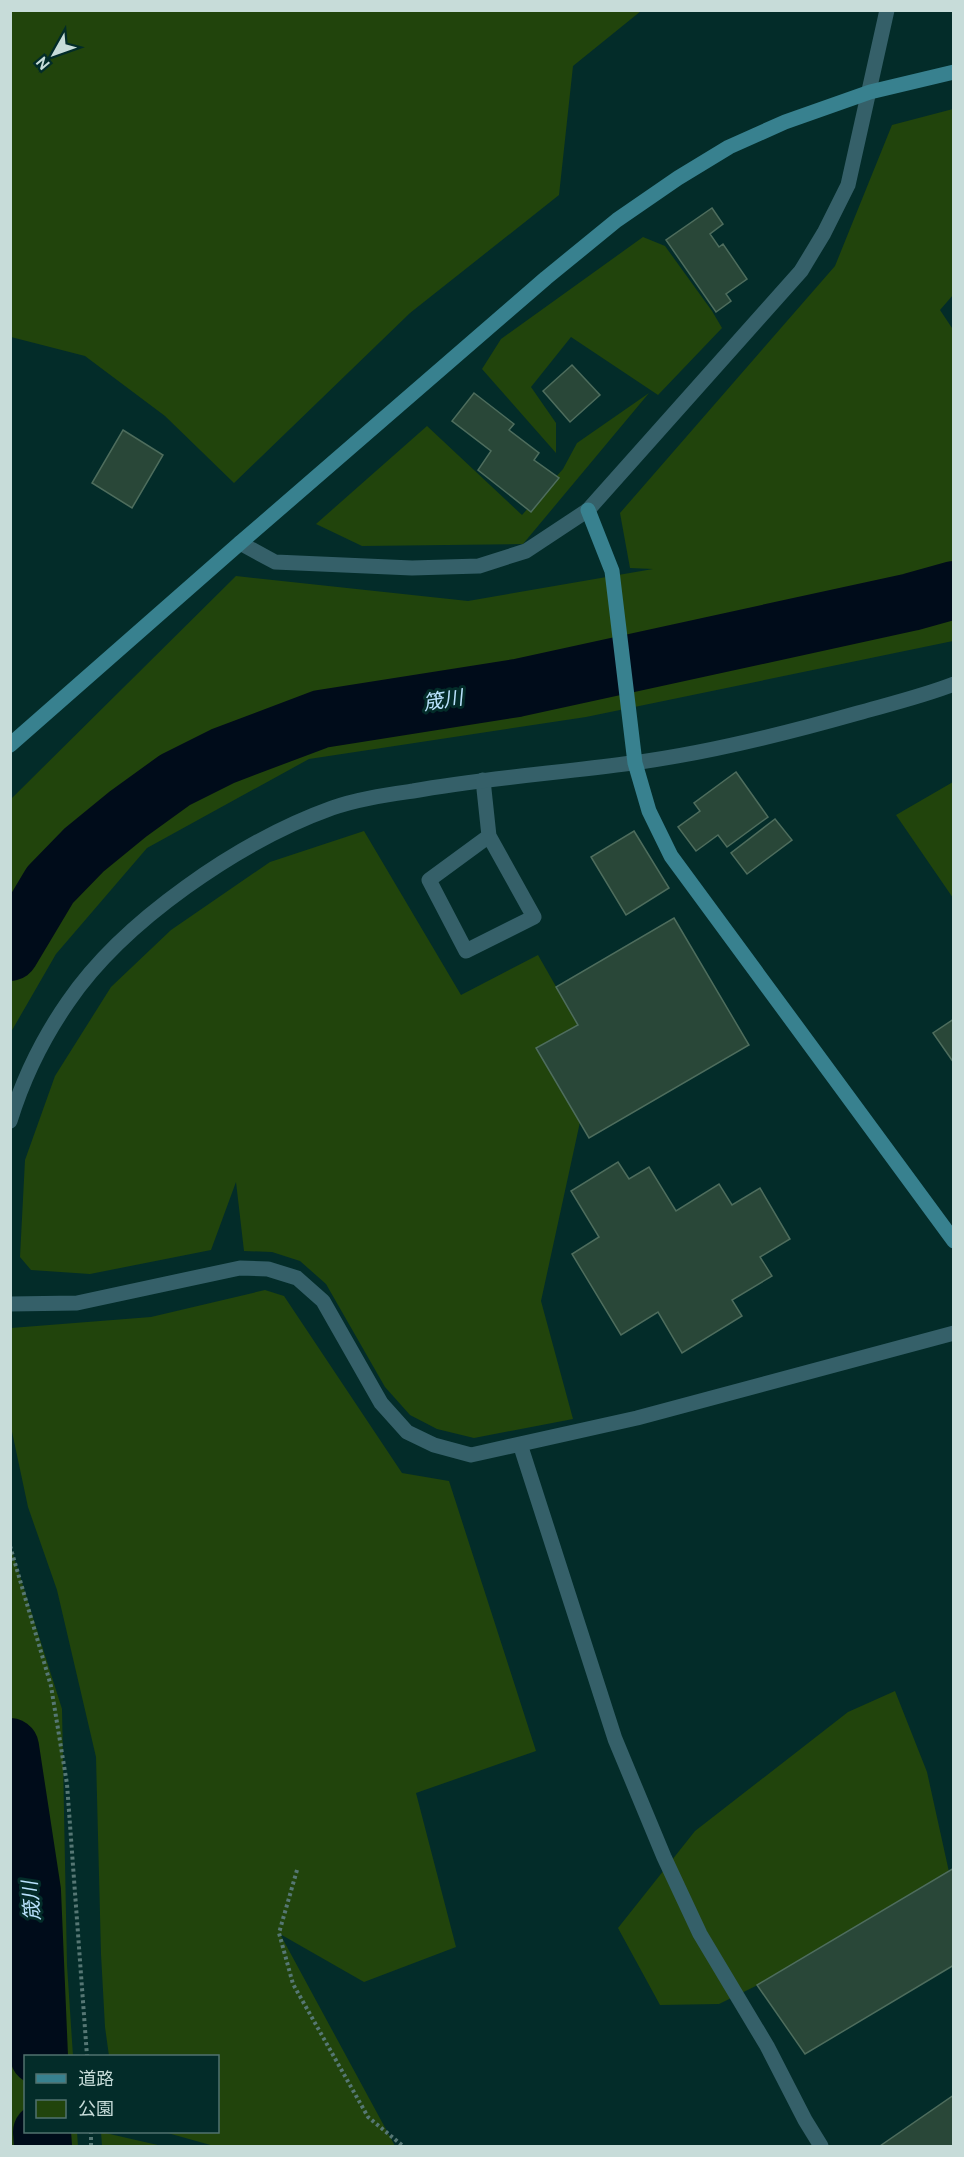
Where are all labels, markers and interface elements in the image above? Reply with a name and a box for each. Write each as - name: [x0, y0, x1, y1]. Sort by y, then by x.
- north arrow: [24, 24, 84, 84]
- text: N: [32, 53, 54, 74]
- water label: 筬川: [421, 685, 467, 715]
- water label: 筬川: [17, 1878, 45, 1922]
- legend: [24, 2055, 219, 2133]
- text: 道路: [78, 2068, 114, 2090]
- text: 公園: [78, 2098, 114, 2120]

